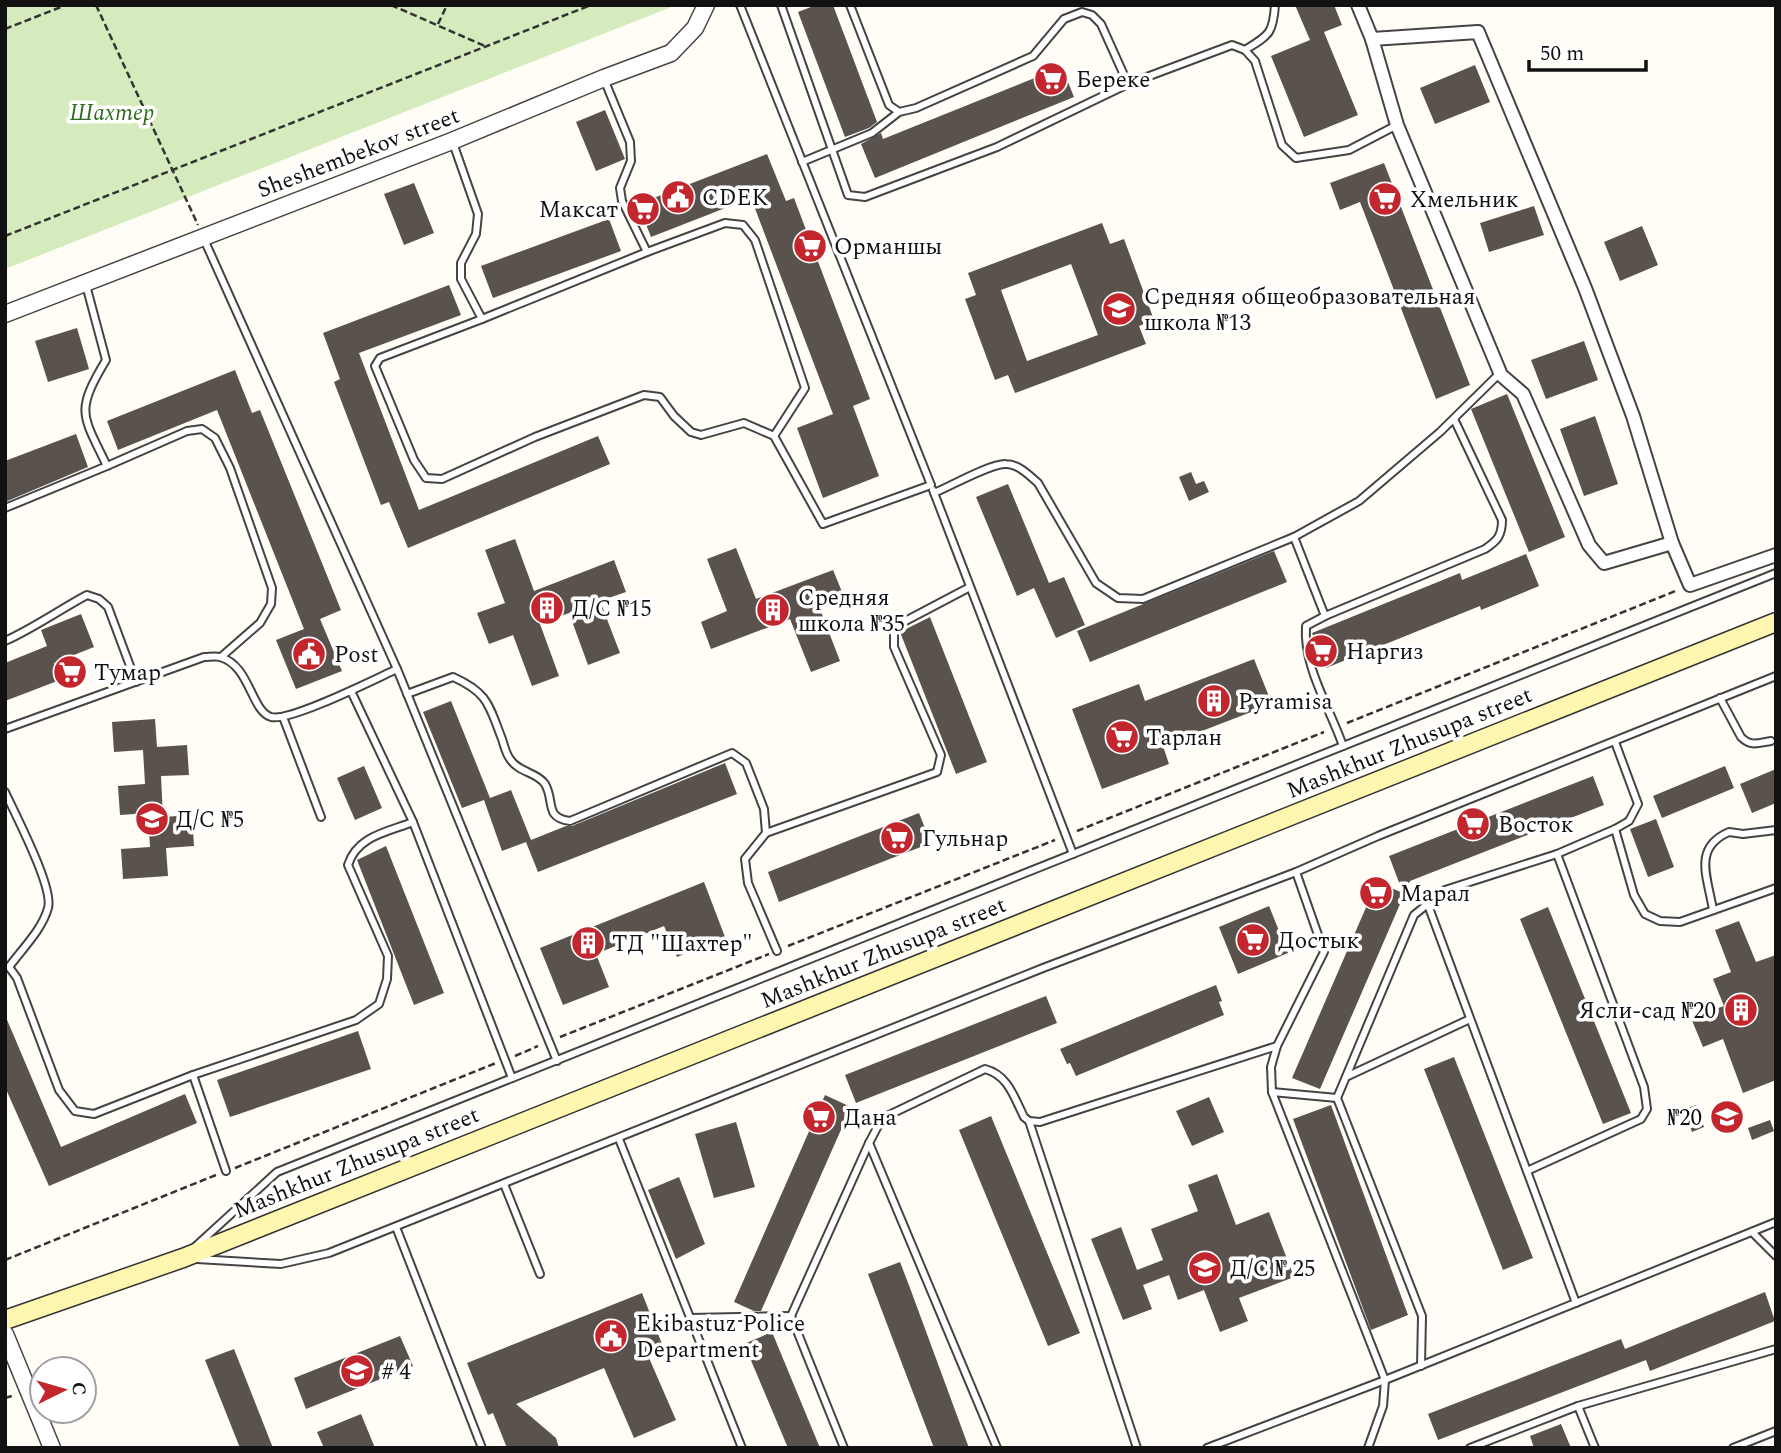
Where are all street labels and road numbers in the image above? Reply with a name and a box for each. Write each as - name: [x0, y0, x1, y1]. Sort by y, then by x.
- street label: Sheshembekov street: [252, 99, 465, 208]
- street label: Mashkhur Zhusupa street: [1281, 678, 1538, 809]
- street label: Mashkhur Zhusupa street: [755, 888, 1012, 1019]
- street label: Mashkhur Zhusupa street: [228, 1098, 485, 1229]

